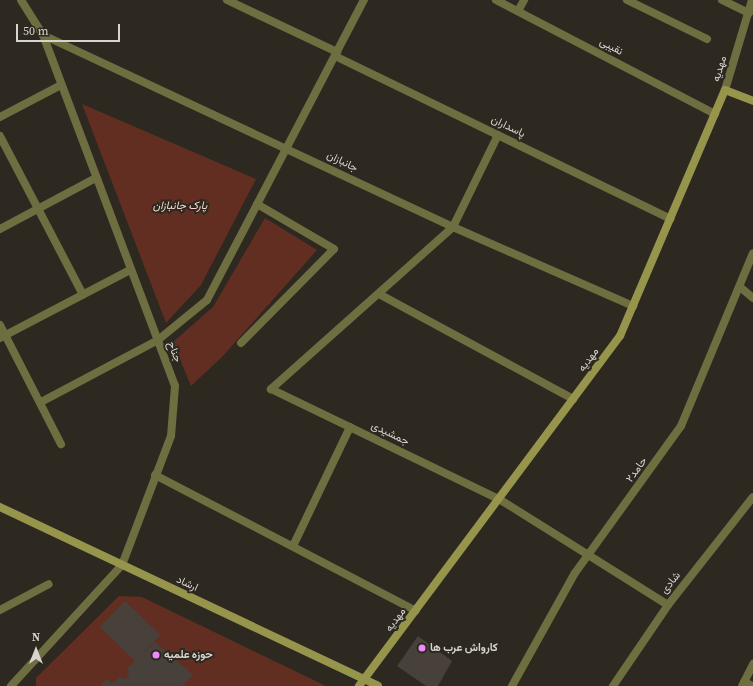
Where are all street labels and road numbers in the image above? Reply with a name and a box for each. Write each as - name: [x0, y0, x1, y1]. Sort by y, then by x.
- street label: نقیبی: [597, 35, 625, 59]
- street label: مهدیه: [710, 54, 730, 84]
- street label: پاسداران: [489, 113, 527, 141]
- street label: جانبازان: [324, 149, 360, 175]
- street label: جناح: [164, 340, 184, 364]
- street label: مهدیه: [576, 346, 602, 374]
- street label: جمشیدی: [369, 419, 411, 449]
- street label: حامد۲: [624, 455, 650, 485]
- street label: شادی: [658, 569, 684, 597]
- street label: ارشاد: [174, 573, 200, 595]
- street label: مهدیه: [383, 606, 409, 634]

